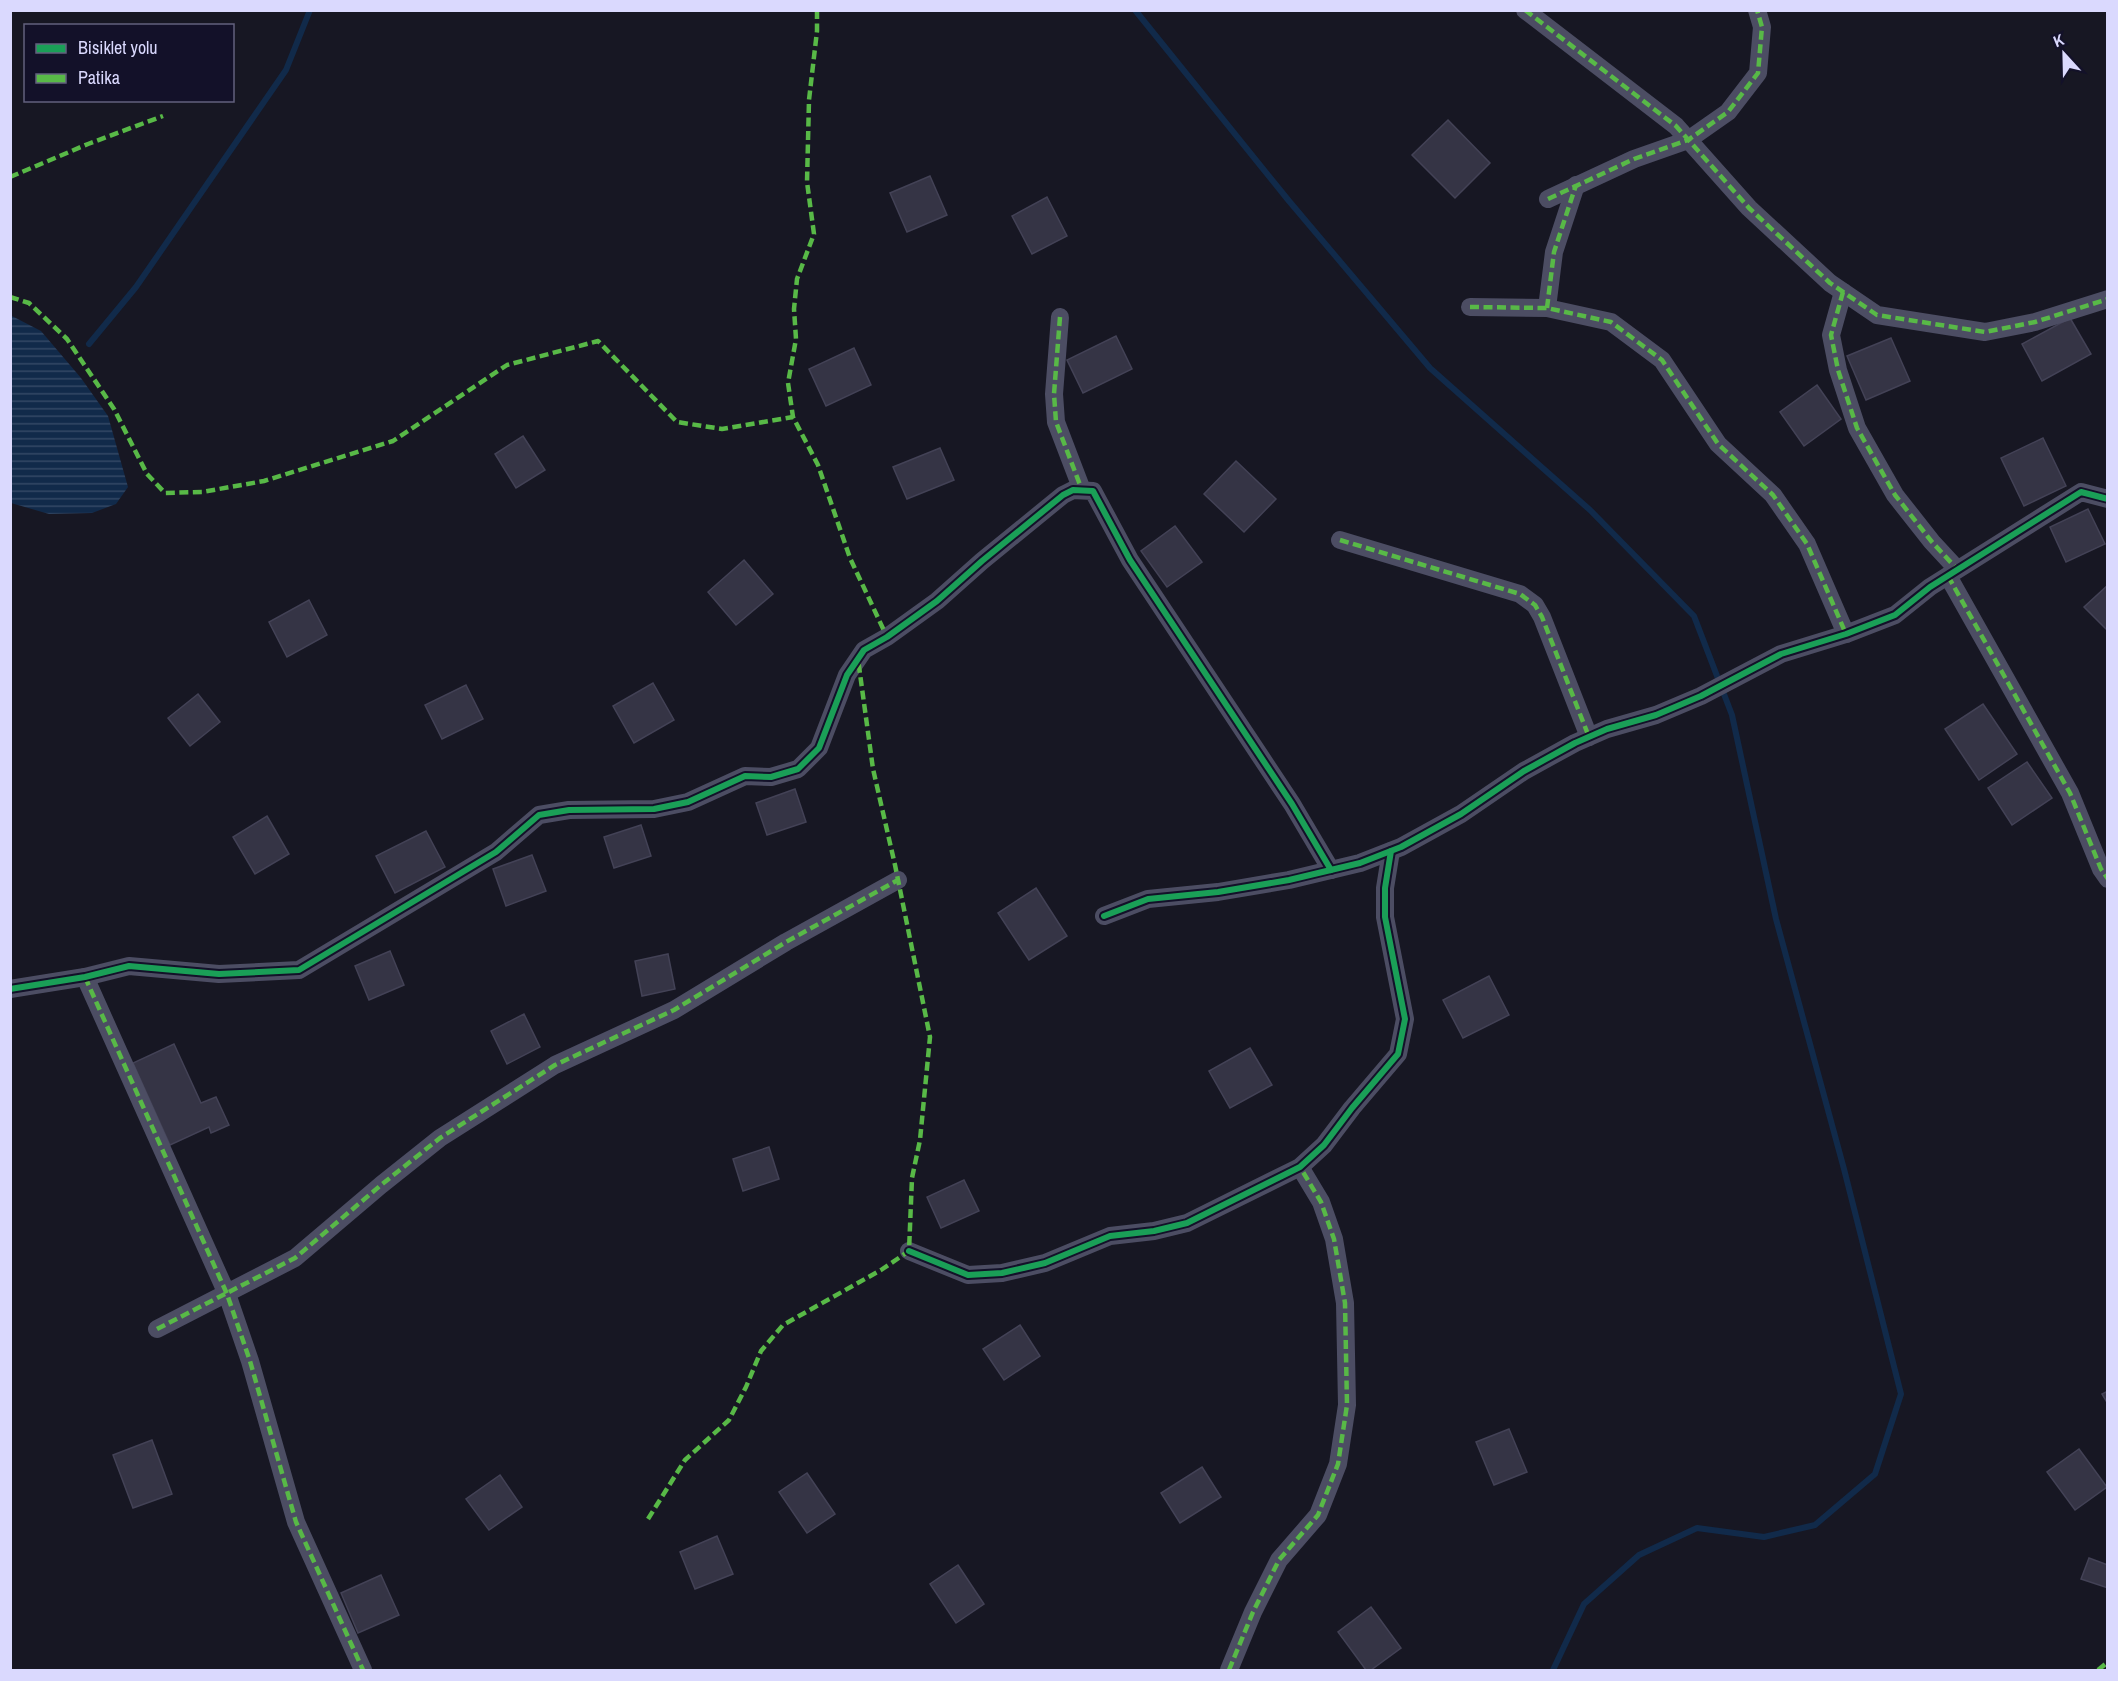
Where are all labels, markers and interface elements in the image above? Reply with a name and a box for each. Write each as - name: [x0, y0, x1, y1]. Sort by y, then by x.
- legend: [24, 24, 234, 102]
- north arrow: [2034, 24, 2094, 84]
- text: K: [2050, 28, 2067, 52]
- text: Bisiklet yolu: [78, 35, 158, 60]
- text: Patika: [78, 65, 120, 90]

